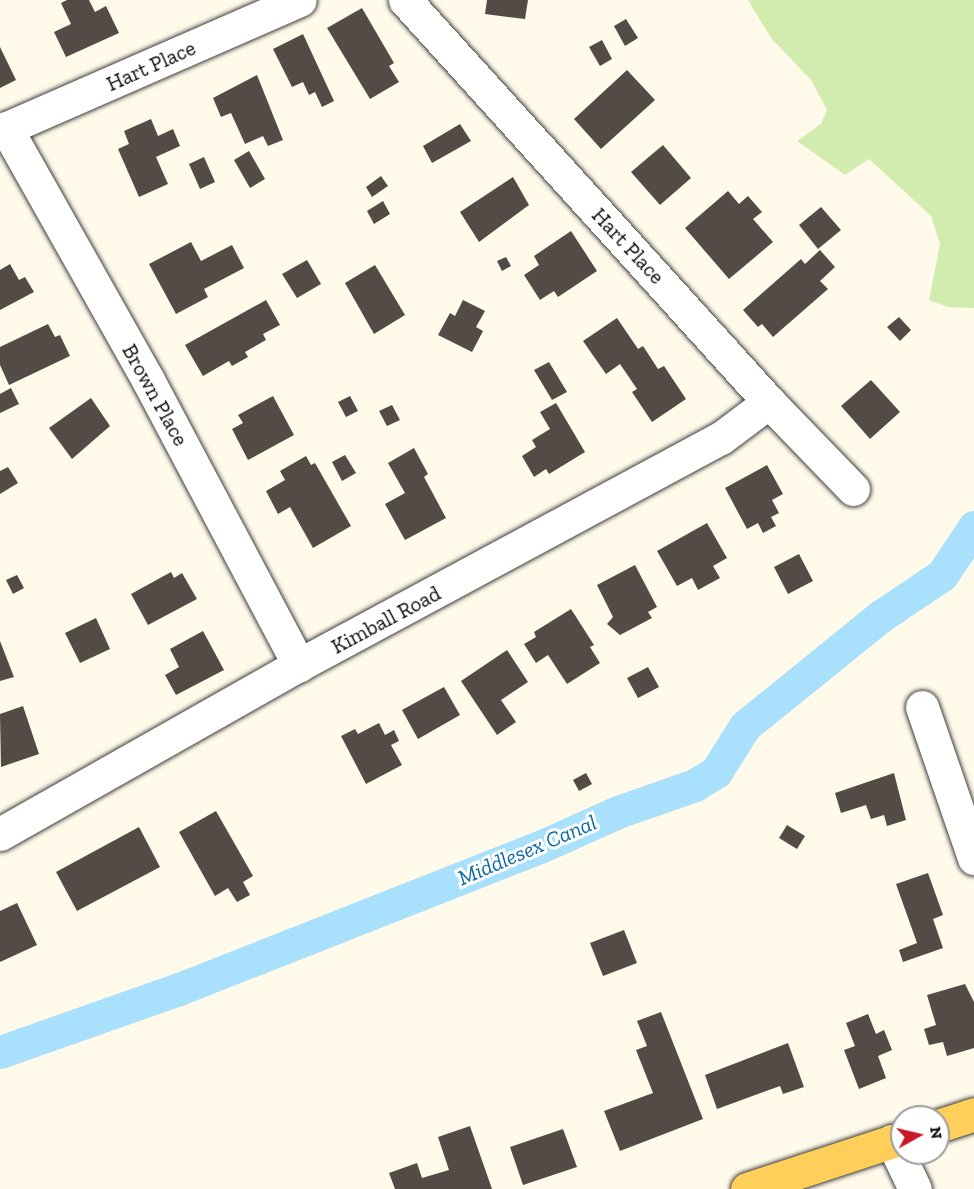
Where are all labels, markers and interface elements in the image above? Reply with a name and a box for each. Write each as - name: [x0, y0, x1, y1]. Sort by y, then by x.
- street label: Hart Place: [103, 35, 199, 97]
- street label: Hart Place: [587, 203, 669, 289]
- street label: Brown Place: [117, 340, 193, 450]
- street label: Kimball Road: [327, 581, 445, 659]
- water label: Middlesex Canal: [454, 809, 600, 891]
- north arrow: [890, 1105, 950, 1165]
- text: N: [926, 1125, 947, 1140]

